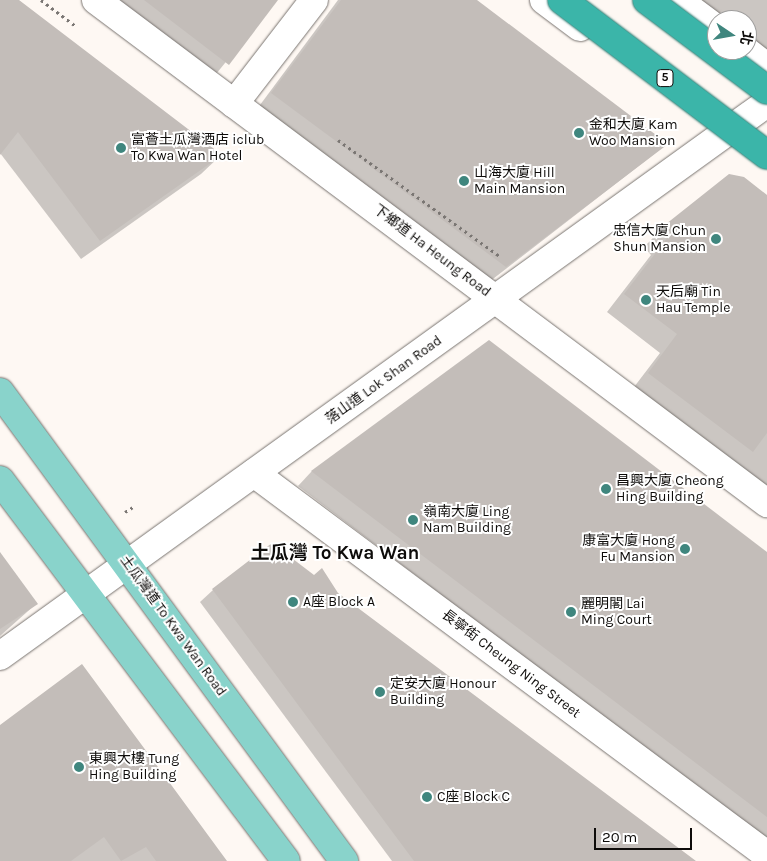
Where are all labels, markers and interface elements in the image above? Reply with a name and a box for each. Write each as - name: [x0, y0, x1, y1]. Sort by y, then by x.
- north arrow: [707, 10, 757, 60]
- text: 北: [736, 29, 756, 47]
- road number: 5: [656, 68, 674, 88]
- place label: 金和大廈 Kam Woo Mansion: [589, 117, 678, 150]
- marker: 金和大廈 Kam Woo Mansion: [573, 127, 585, 139]
- place label: 富薈土瓜灣酒店 iclub To Kwa Wan Hotel: [131, 132, 264, 164]
- marker: 富薈土瓜灣酒店 iclub To Kwa Wan Hotel: [115, 142, 127, 154]
- place label: 山海大廈 Hill Main Mansion: [474, 165, 565, 198]
- marker: 山海大廈 Hill Main Mansion: [458, 175, 470, 187]
- street label: 下鄉道 Ha Heung Road: [370, 201, 494, 301]
- place label: 忠信大廈 Chun Shun Mansion: [613, 223, 706, 256]
- marker: 忠信大廈 Chun Shun Mansion: [710, 233, 722, 245]
- place label: 天后廟 Tin Hau Temple: [656, 284, 730, 316]
- marker: 天后廟 Tin Hau Temple: [640, 294, 652, 306]
- street label: 落山道 Lok Shan Road: [323, 332, 445, 428]
- place label: 昌興大廈 Cheong Hing Building: [616, 473, 724, 506]
- marker: 昌興大廈 Cheong Hing Building: [600, 483, 612, 495]
- place label: 嶺南大廈 Ling Nam Building: [423, 504, 511, 536]
- marker: 嶺南大廈 Ling Nam Building: [407, 514, 419, 526]
- place label: 康富大廈 Hong Fu Mansion: [582, 533, 675, 566]
- district label: 土瓜灣 To Kwa Wan: [251, 543, 419, 565]
- marker: 康富大廈 Hong Fu Mansion: [679, 543, 691, 555]
- street label: 土瓜灣道 To Kwa Wan Road: [116, 552, 230, 700]
- place label: A座 Block A: [303, 594, 375, 610]
- marker: A座 Block A: [287, 596, 299, 608]
- place label: 麗明閣 Lai Ming Court: [581, 596, 652, 628]
- street label: 長寧街 Cheung Ning Street: [438, 606, 584, 722]
- marker: 麗明閣 Lai Ming Court: [565, 606, 577, 618]
- place label: 定安大廈 Honour Building: [390, 676, 496, 709]
- marker: 定安大廈 Honour Building: [374, 686, 386, 698]
- place label: 東興大樓 Tung Hing Building: [89, 751, 179, 784]
- marker: 東興大樓 Tung Hing Building: [73, 761, 85, 773]
- place label: C座 Block C: [437, 789, 510, 805]
- marker: C座 Block C: [421, 791, 433, 803]
- scale bar: [597, 818, 694, 850]
- text: 20 m: [602, 828, 637, 846]

